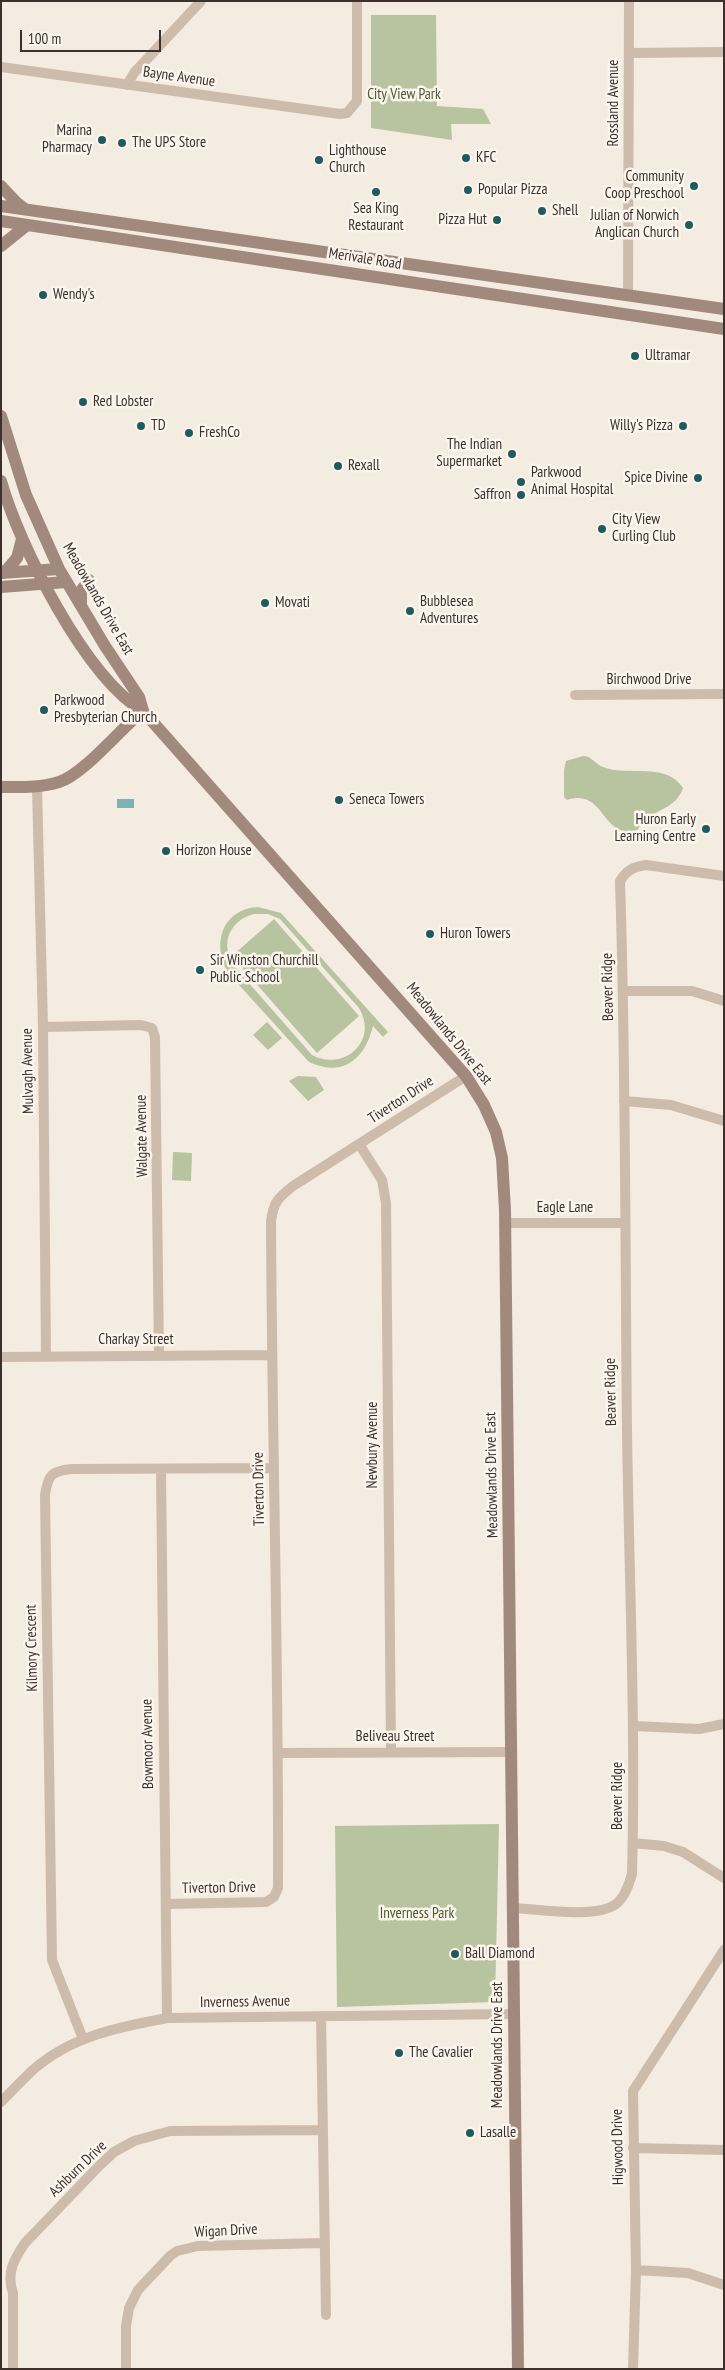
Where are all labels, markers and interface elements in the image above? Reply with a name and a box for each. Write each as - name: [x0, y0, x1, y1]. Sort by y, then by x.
- scale bar: [22, 20, 164, 52]
- text: 100 m: [28, 29, 61, 48]
- street label: Rossland Avenue: [605, 60, 623, 146]
- street label: Bayne Avenue: [142, 63, 216, 91]
- park label: City View Park: [367, 86, 441, 104]
- place label: Marina Pharmacy: [42, 122, 92, 157]
- marker: Marina Pharmacy: [96, 134, 108, 146]
- place label: The UPS Store: [132, 134, 206, 152]
- marker: The UPS Store: [116, 137, 128, 149]
- place label: Lighthouse Church: [329, 142, 387, 177]
- place label: KFC: [476, 149, 496, 167]
- marker: KFC: [460, 152, 472, 164]
- marker: Lighthouse Church: [313, 154, 325, 166]
- place label: Community Coop Preschool: [605, 168, 684, 203]
- marker: Community Coop Preschool: [688, 180, 700, 192]
- place label: Popular Pizza: [478, 181, 547, 199]
- marker: Popular Pizza: [462, 184, 474, 196]
- marker: Sea King Restaurant: [370, 186, 382, 198]
- place label: Sea King Restaurant: [348, 200, 404, 235]
- place label: Shell: [552, 202, 578, 220]
- marker: Shell: [536, 205, 548, 217]
- place label: Julian of Norwich Anglican Church: [590, 207, 679, 242]
- place label: Pizza Hut: [438, 211, 487, 229]
- marker: Pizza Hut: [491, 214, 503, 226]
- marker: Julian of Norwich Anglican Church: [683, 219, 695, 231]
- street label: Merivale Road: [327, 244, 403, 274]
- place label: Wendy's: [53, 286, 94, 304]
- marker: Wendy's: [37, 289, 49, 301]
- place label: Ultramar: [645, 347, 690, 365]
- marker: Ultramar: [629, 350, 641, 362]
- place label: Red Lobster: [93, 393, 153, 411]
- marker: Red Lobster: [77, 396, 89, 408]
- place label: TD: [151, 417, 166, 435]
- place label: Willy's Pizza: [610, 417, 673, 435]
- marker: TD: [135, 420, 147, 432]
- marker: Willy's Pizza: [677, 420, 689, 432]
- place label: FreshCo: [199, 424, 240, 442]
- marker: FreshCo: [183, 427, 195, 439]
- place label: The Indian Supermarket: [436, 436, 502, 471]
- marker: The Indian Supermarket: [506, 448, 518, 460]
- place label: Rexall: [348, 457, 380, 475]
- marker: Rexall: [332, 460, 344, 472]
- place label: Parkwood Animal Hospital: [531, 464, 613, 499]
- place label: Spice Divine: [624, 469, 688, 487]
- marker: Spice Divine: [692, 472, 704, 484]
- marker: Parkwood Animal Hospital: [515, 476, 527, 488]
- place label: Saffron: [474, 486, 511, 504]
- marker: Saffron: [515, 489, 527, 501]
- place label: City View Curling Club: [612, 511, 676, 546]
- marker: City View Curling Club: [596, 523, 608, 535]
- street label: Meadowlands Drive East: [59, 540, 137, 658]
- place label: Bubblesea Adventures: [420, 593, 478, 628]
- place label: Movati: [275, 594, 310, 612]
- marker: Movati: [259, 597, 271, 609]
- marker: Bubblesea Adventures: [404, 605, 416, 617]
- street label: Birchwood Drive: [607, 671, 691, 689]
- place label: Parkwood Presbyterian Church: [54, 692, 157, 727]
- marker: Parkwood Presbyterian Church: [38, 704, 50, 716]
- place label: Seneca Towers: [349, 791, 424, 809]
- marker: Seneca Towers: [333, 794, 345, 806]
- place label: Huron Early Learning Centre: [614, 811, 696, 846]
- marker: Huron Early Learning Centre: [700, 823, 712, 835]
- place label: Horizon House: [176, 842, 252, 860]
- marker: Horizon House: [160, 845, 172, 857]
- place label: Huron Towers: [440, 925, 510, 943]
- marker: Huron Towers: [424, 928, 436, 940]
- place label: Sir Winston Churchill Public School: [210, 952, 318, 987]
- street label: Beaver Ridge: [598, 953, 618, 1021]
- marker: Sir Winston Churchill Public School: [194, 964, 206, 976]
- street label: Meadowlands Drive East: [402, 979, 496, 1089]
- street label: Mulvagh Avenue: [18, 1028, 38, 1114]
- street label: Tiverton Drive: [365, 1072, 437, 1128]
- street label: Walgate Avenue: [132, 1094, 152, 1178]
- street label: Eagle Lane: [537, 1199, 593, 1217]
- street label: Charkay Street: [98, 1331, 174, 1349]
- street label: Beaver Ridge: [601, 1358, 621, 1426]
- street label: Newbury Avenue: [364, 1402, 382, 1488]
- street label: Meadowlands Drive East: [482, 1412, 502, 1538]
- street label: Tiverton Drive: [249, 1452, 269, 1526]
- street label: Kilmory Crescent: [22, 1604, 42, 1692]
- street label: Bowmoor Avenue: [138, 1699, 158, 1789]
- street label: Beliveau Street: [356, 1728, 434, 1746]
- street label: Beaver Ridge: [609, 1762, 627, 1830]
- street label: Tiverton Drive: [182, 1878, 256, 1898]
- park label: Inverness Park: [380, 1905, 454, 1923]
- place label: Ball Diamond: [465, 1945, 535, 1963]
- marker: Ball Diamond: [449, 1948, 461, 1960]
- street label: Meadowlands Drive East: [489, 1982, 507, 2108]
- street label: Inverness Avenue: [200, 1992, 290, 2012]
- place label: The Cavalier: [409, 2044, 473, 2062]
- marker: The Cavalier: [393, 2047, 405, 2059]
- street label: Higwood Drive: [608, 2109, 628, 2185]
- place label: Lasalle: [480, 2124, 516, 2142]
- marker: Lasalle: [464, 2127, 476, 2139]
- street label: Ashburn Drive: [46, 2137, 110, 2201]
- street label: Wigan Drive: [194, 2220, 258, 2242]

